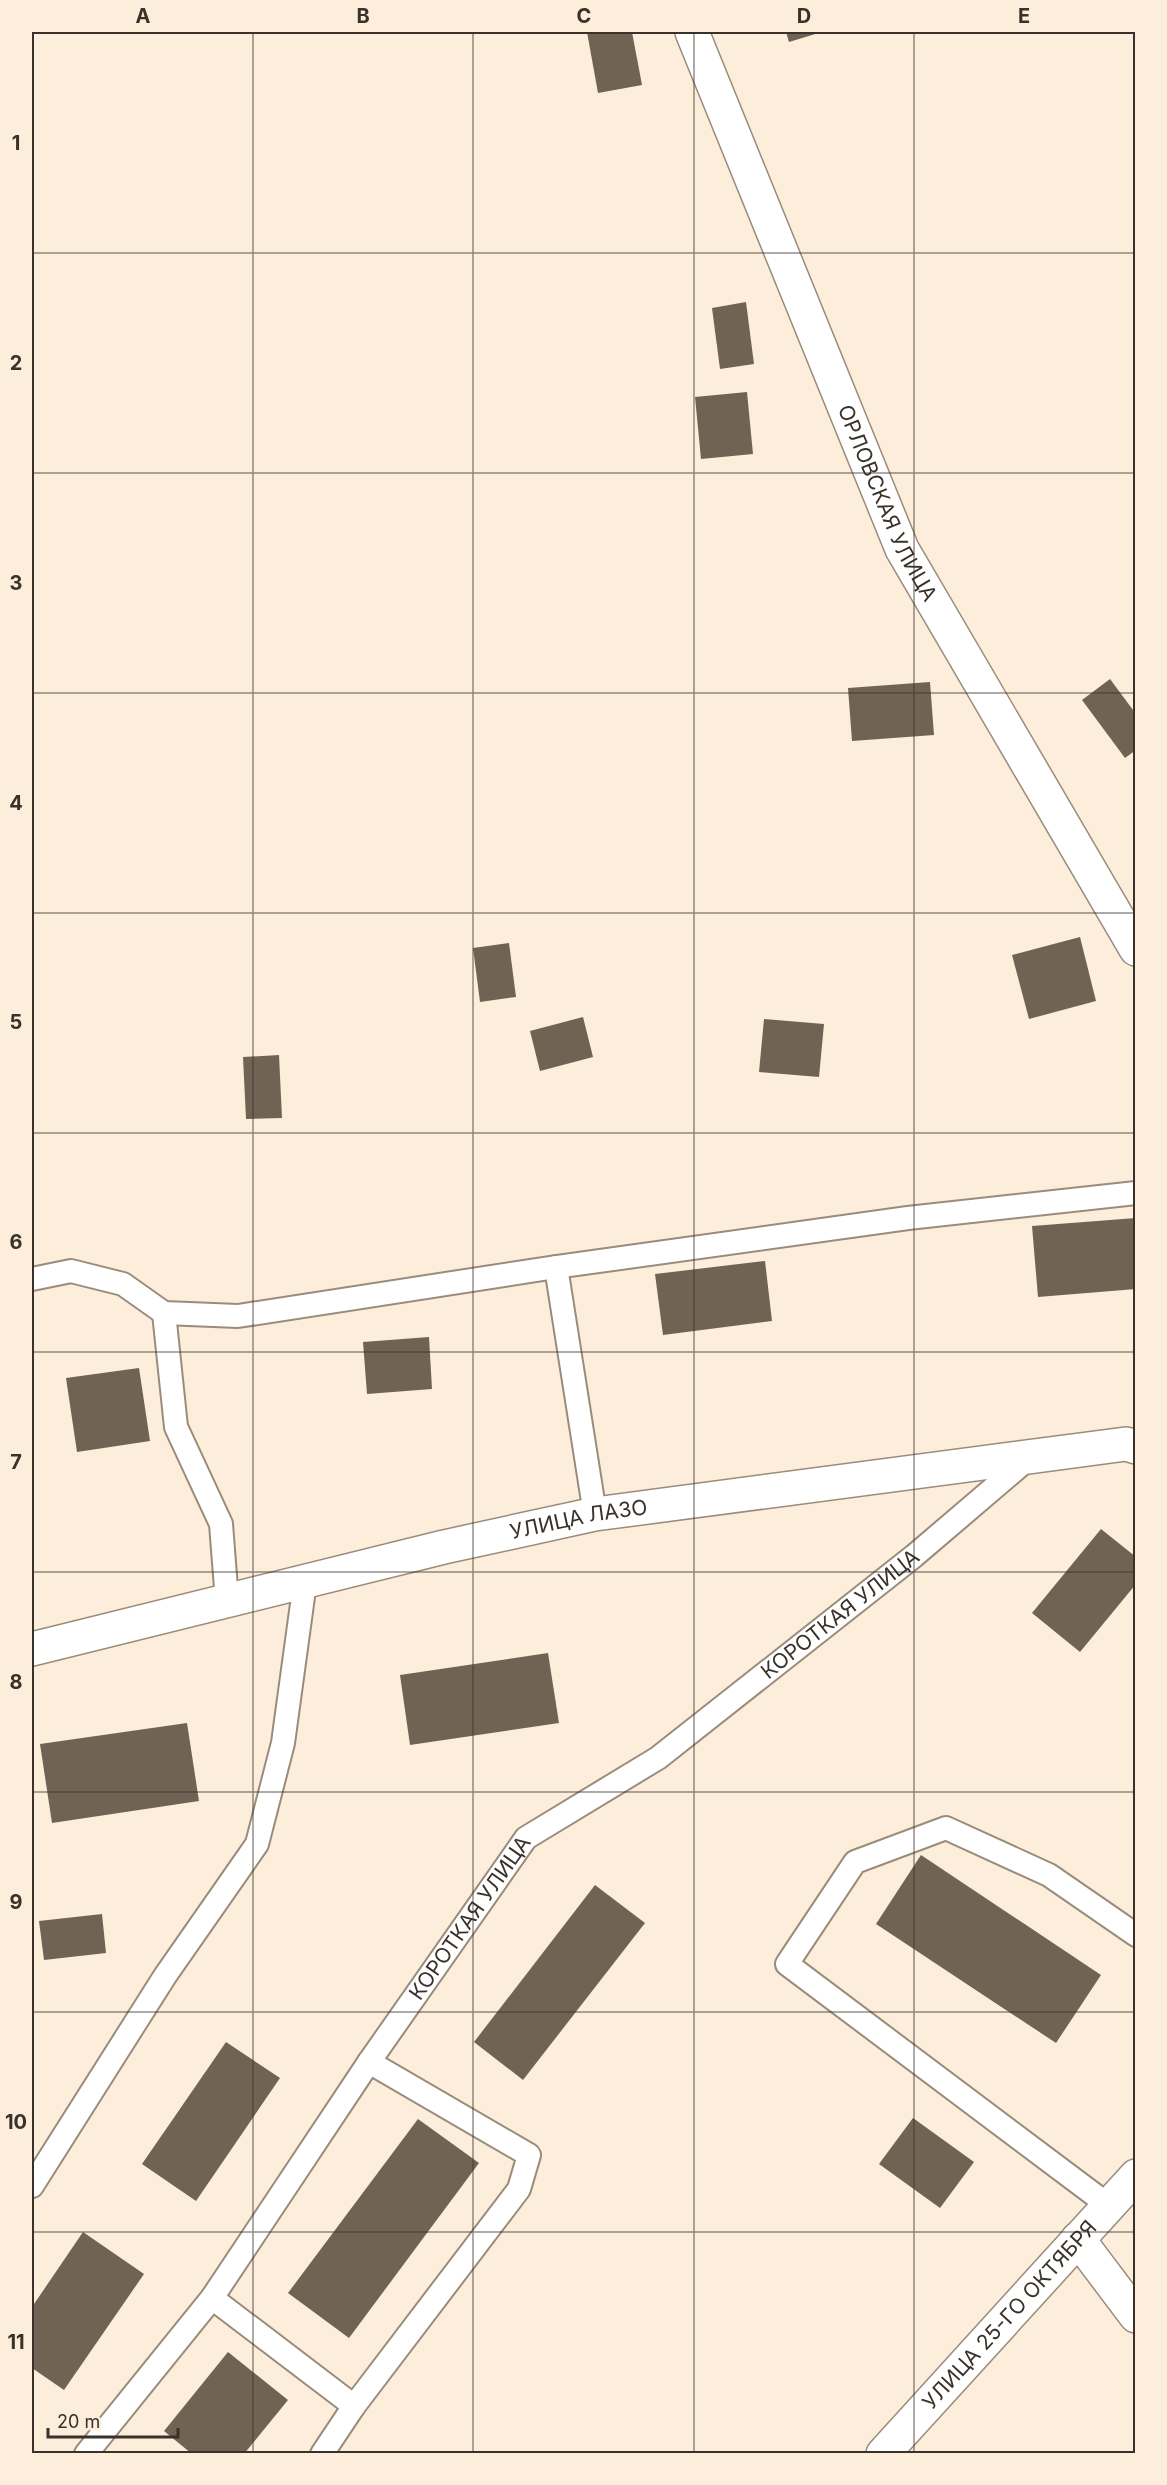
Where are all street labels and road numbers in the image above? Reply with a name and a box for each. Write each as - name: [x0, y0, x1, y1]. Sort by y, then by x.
- street label: ОРЛОВСКАЯ УЛИЦА: [833, 401, 943, 605]
- street label: УЛИЦА ЛАЗО: [507, 1494, 649, 1544]
- street label: КОРОТКАЯ УЛИЦА: [756, 1544, 924, 1684]
- street label: КОРОТКАЯ УЛИЦА: [404, 1831, 536, 2004]
- street label: УЛИЦА 25-ГО ОКТЯБРЯ: [917, 2215, 1101, 2414]

